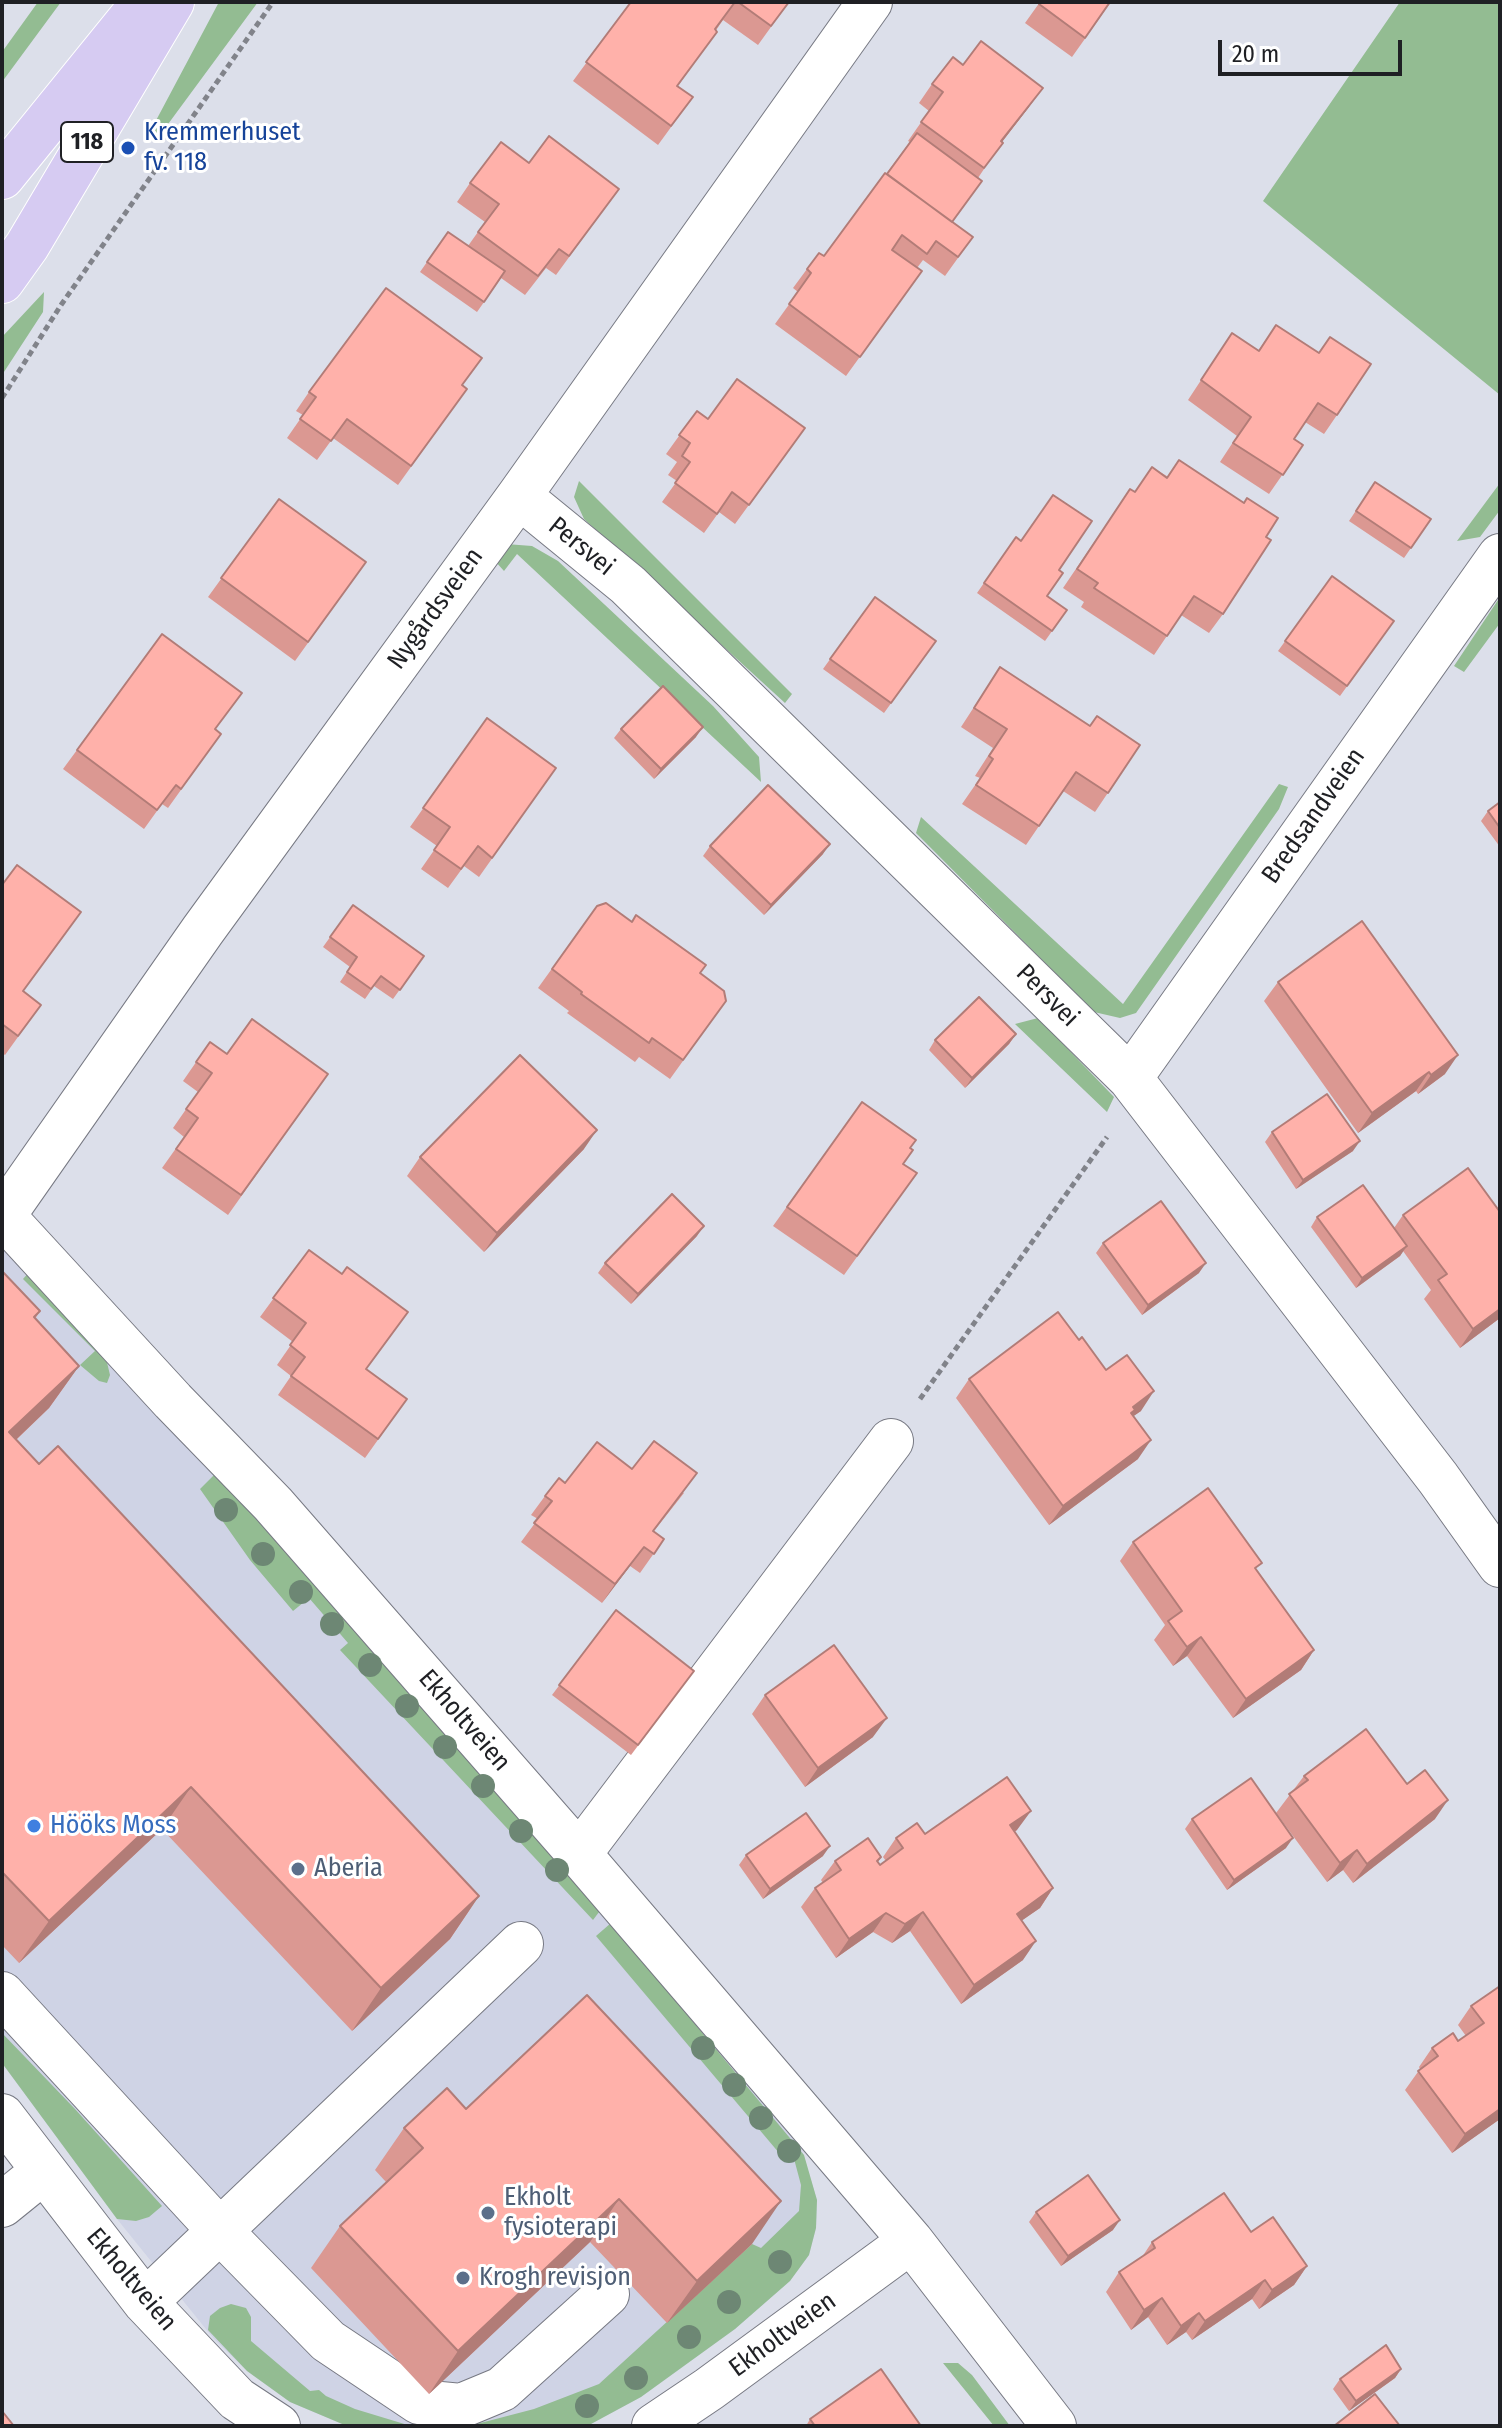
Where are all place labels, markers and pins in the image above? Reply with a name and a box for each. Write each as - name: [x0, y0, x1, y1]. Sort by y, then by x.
- place label: Kremmerhuset fv. 118: [144, 117, 301, 178]
- marker: Kremmerhuset fv. 118: [119, 139, 137, 157]
- place label: Hööks Moss: [50, 1810, 176, 1842]
- marker: Hööks Moss: [25, 1817, 43, 1835]
- place label: Aberia: [314, 1853, 383, 1885]
- marker: Aberia: [289, 1860, 307, 1878]
- place label: Ekholt fysioterapi: [504, 2182, 617, 2244]
- marker: Ekholt fysioterapi: [479, 2204, 497, 2222]
- place label: Krogh revisjon: [479, 2262, 631, 2294]
- marker: Krogh revisjon: [454, 2269, 472, 2287]

